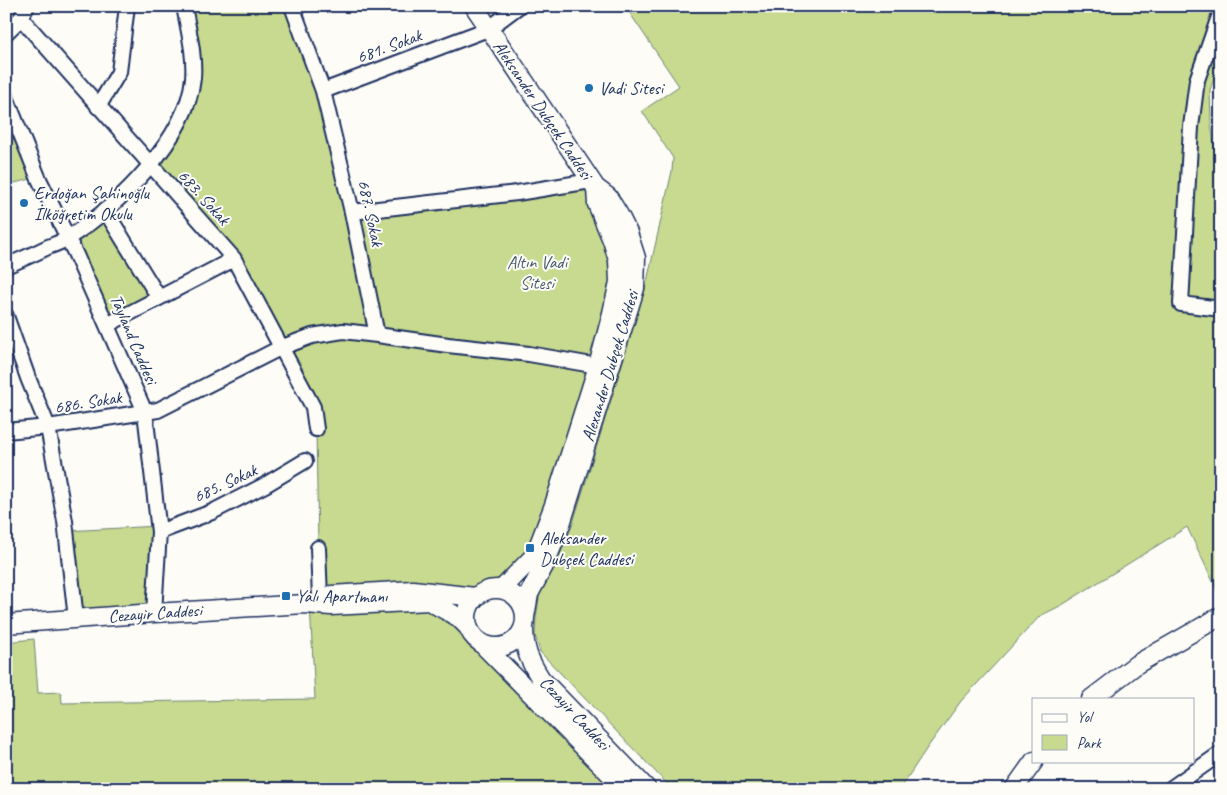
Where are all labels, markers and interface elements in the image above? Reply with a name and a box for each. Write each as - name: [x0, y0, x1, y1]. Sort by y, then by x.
- street label: 681. Sokak: [354, 24, 426, 68]
- street label: Aleksander Dubçek Caddesi: [488, 36, 599, 186]
- place label: Vadi Sitesi: [599, 77, 666, 99]
- marker: Vadi Sitesi: [583, 82, 595, 94]
- street label: 683. Sokak: [173, 165, 236, 231]
- street label: 687. Sokak: [353, 178, 389, 250]
- place label: Erdoğan Şahinoğlu İlköğretim Okulu: [34, 182, 150, 225]
- marker: Erdoğan Şahinoğlu İlköğretim Okulu: [18, 197, 30, 209]
- park label: Altın Vadi Sitesi: [507, 251, 570, 294]
- street label: Alexander Dubçek Caddesi: [577, 285, 644, 444]
- street label: Tayland Caddesi: [105, 291, 164, 390]
- street label: 686. Sokak: [53, 386, 124, 418]
- street label: 685. Sokak: [190, 458, 262, 507]
- place label: Aleksander Dubçek Caddesi: [540, 527, 636, 570]
- marker: Aleksander Dubçek Caddesi: [524, 542, 536, 554]
- place label: Yalı Apartmanı: [296, 585, 388, 607]
- marker: Yalı Apartmanı: [280, 590, 292, 602]
- street label: Cezayir Caddesi: [108, 599, 205, 627]
- street label: Cezayir Caddesi: [535, 671, 617, 757]
- legend: [1032, 698, 1194, 762]
- text: Yol: [1077, 708, 1094, 727]
- text: Park: [1077, 734, 1102, 753]

